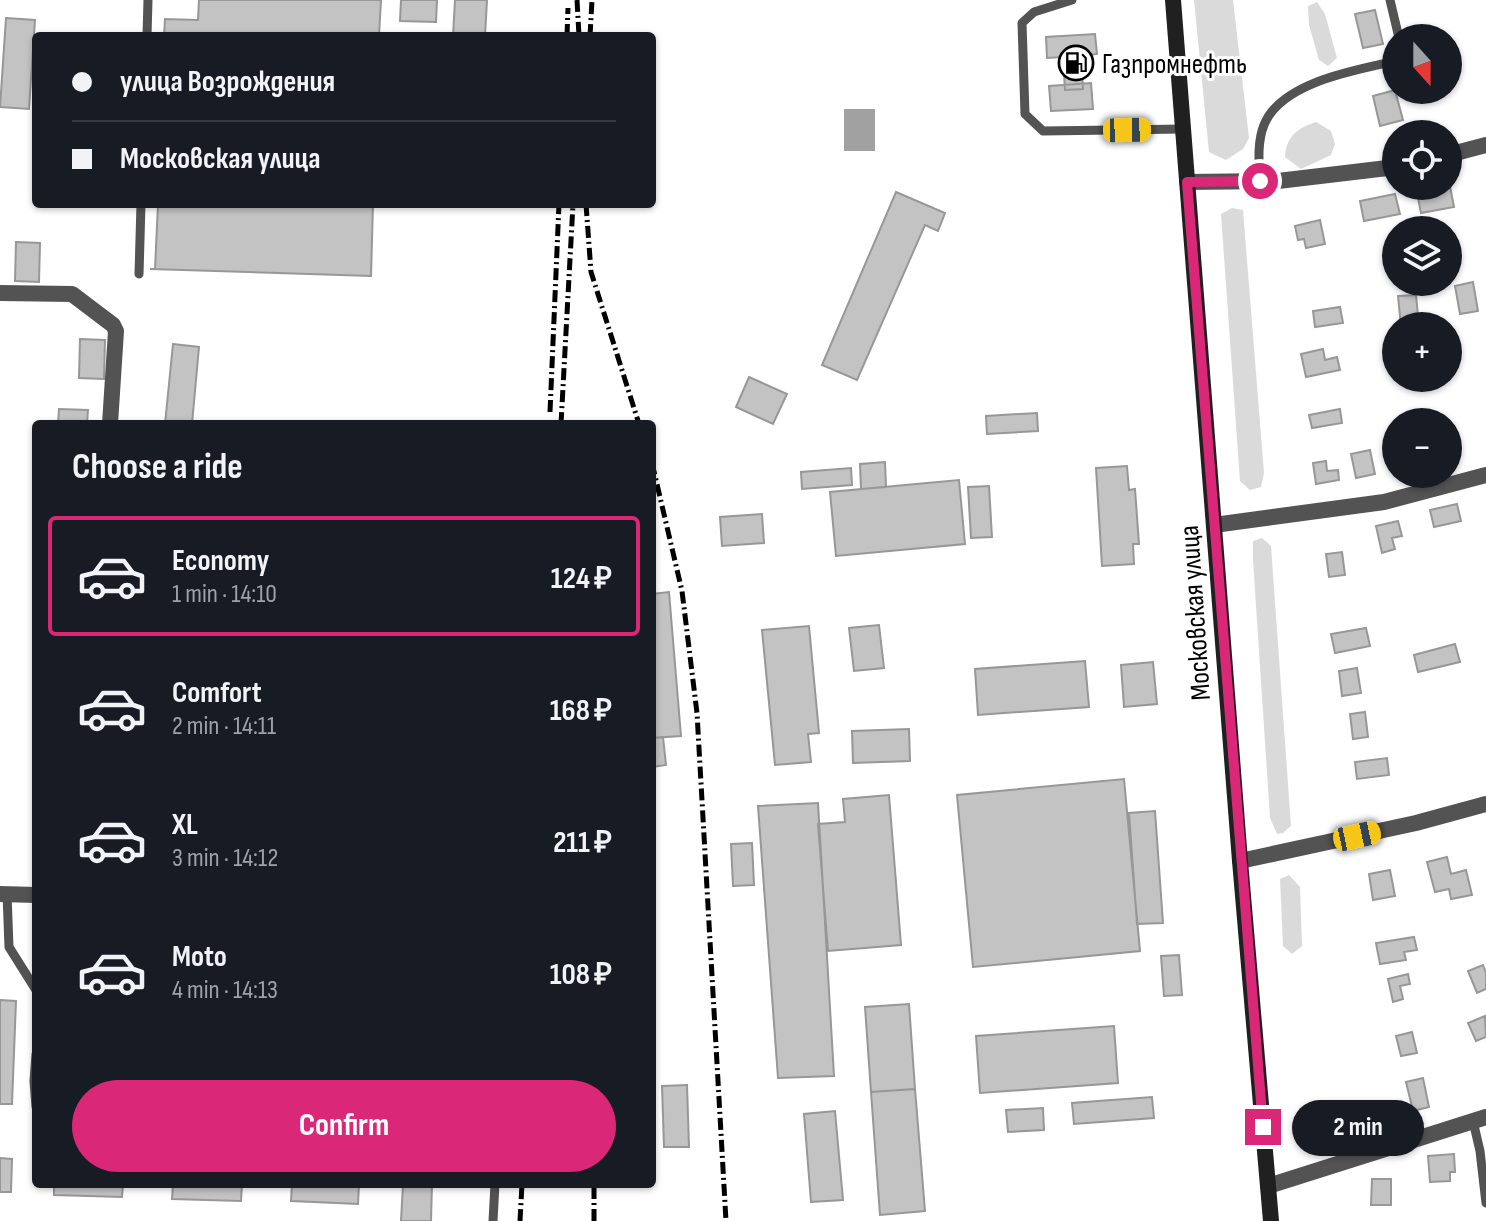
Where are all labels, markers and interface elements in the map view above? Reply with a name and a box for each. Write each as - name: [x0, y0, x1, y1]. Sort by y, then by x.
- north arrow: [1382, 24, 1462, 104]
- map controls: [1382, 24, 1462, 488]
- fuel station icon: Газпромнефть: [1057, 44, 1095, 82]
- place label: Газпромнефть: [1102, 48, 1247, 81]
- text: улица Возрождения: [120, 64, 335, 100]
- car: [1103, 118, 1151, 142]
- button: locate: [1382, 120, 1462, 200]
- text: Московская улица: [120, 141, 321, 177]
- route start: [1242, 163, 1278, 199]
- button: layers: [1382, 216, 1462, 296]
- button: +: [1382, 312, 1462, 392]
- button: −: [1382, 408, 1462, 488]
- text: Choose a ride: [72, 446, 243, 489]
- street label: Московская улица: [1173, 524, 1218, 702]
- icon: car: [76, 540, 148, 612]
- text: Economy: [172, 543, 269, 579]
- text: 124 ₽: [551, 561, 612, 597]
- text: 1 min · 14:10: [172, 579, 277, 610]
- icon: car: [76, 672, 148, 744]
- text: Comfort: [172, 675, 262, 711]
- text: 168 ₽: [550, 693, 612, 729]
- text: 2 min · 14:11: [172, 711, 276, 742]
- icon: car: [76, 804, 148, 876]
- text: XL: [172, 807, 198, 843]
- car: [1331, 819, 1383, 853]
- text: 211 ₽: [553, 825, 612, 861]
- text: 3 min · 14:12: [172, 843, 278, 874]
- icon: car: [76, 936, 148, 1008]
- text: Moto: [172, 939, 227, 975]
- text: 108 ₽: [550, 957, 612, 993]
- text: 4 min · 14:13: [172, 975, 278, 1006]
- button: Confirm: [72, 1080, 616, 1172]
- callout: 2 min: [1291, 1099, 1423, 1155]
- route end: [1245, 1109, 1281, 1145]
- text: 2 min: [1333, 1112, 1383, 1143]

